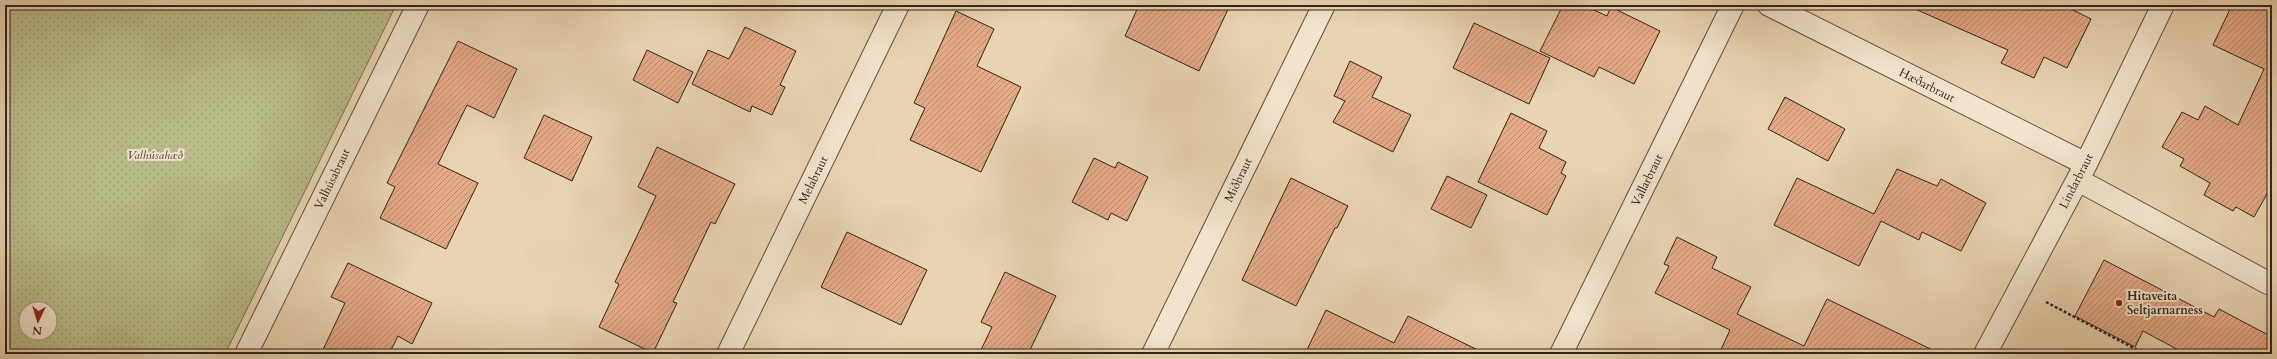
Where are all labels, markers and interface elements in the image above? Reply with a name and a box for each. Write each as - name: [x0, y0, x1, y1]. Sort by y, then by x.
- street label: Hæðarbraut: [1896, 64, 1958, 106]
- street label: Valhúsabraut: [310, 146, 354, 212]
- park label: Valhúsahæð: [127, 147, 183, 163]
- street label: Vallarbraut: [1628, 151, 1667, 209]
- street label: Lindarbraut: [2055, 151, 2097, 211]
- street label: Melabraut: [795, 153, 832, 207]
- street label: Miðbraut: [1220, 155, 1256, 205]
- place label: Hitaveita Seltjarnarness: [2127, 288, 2203, 318]
- marker: Hitaveita Seltjarnarness: [2114, 298, 2124, 308]
- north arrow: [18, 301, 58, 341]
- text: N: [32, 323, 43, 338]

